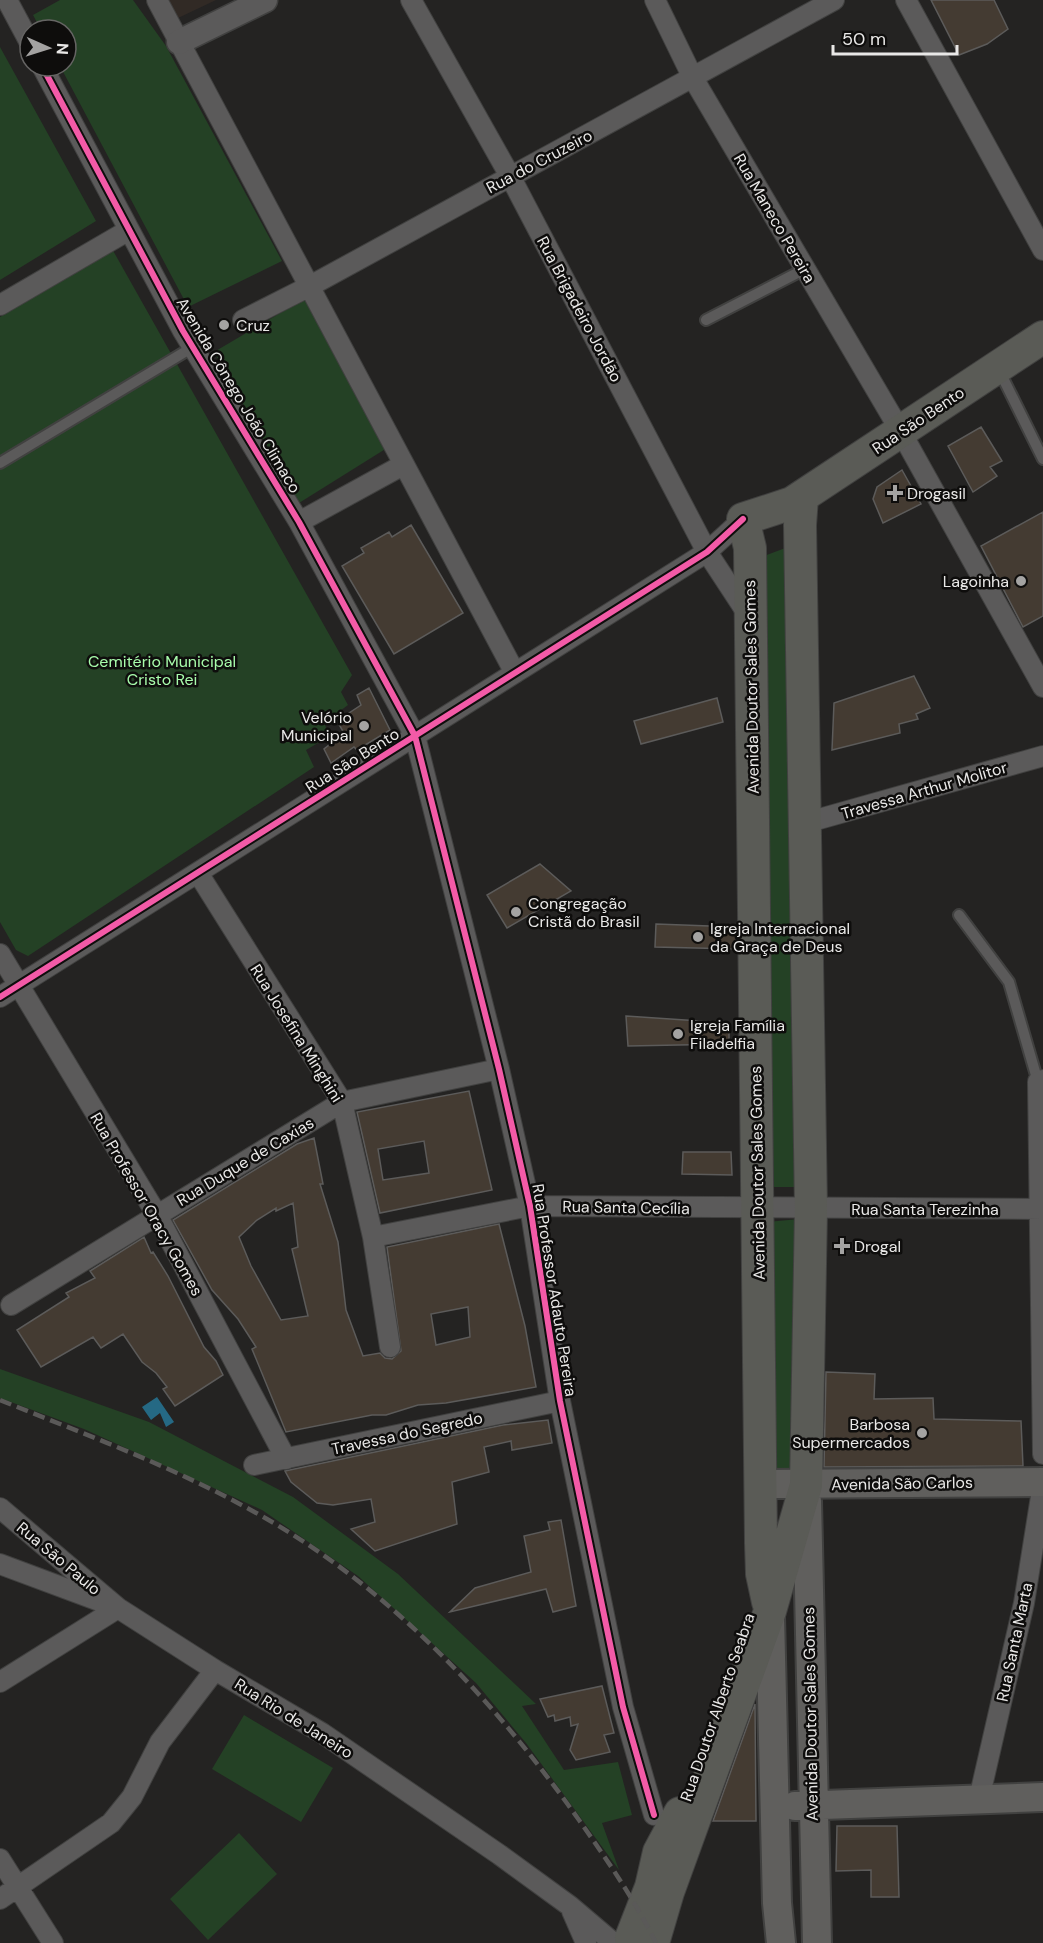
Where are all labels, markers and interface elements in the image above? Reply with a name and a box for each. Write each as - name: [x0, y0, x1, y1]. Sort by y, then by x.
- north arrow: [18, 18, 78, 78]
- scale bar: [833, 18, 958, 56]
- text: 50 m: [842, 27, 886, 51]
- text: N: [52, 42, 73, 55]
- street label: Rua do Cruzeiro: [483, 125, 596, 198]
- street label: Rua Maneco Pereira: [729, 150, 820, 287]
- street label: Rua Brigadeiro Jordão: [532, 233, 627, 386]
- street label: Avenida Cônego João Climaco: [172, 293, 305, 497]
- place label: Cruz: [236, 315, 270, 336]
- marker: Cruz: [217, 318, 231, 332]
- street label: Rua São Bento: [868, 382, 968, 459]
- place label: Drogasil: [907, 483, 966, 504]
- marker: Drogasil: [888, 486, 902, 500]
- place label: Lagoinha: [943, 571, 1009, 592]
- marker: Lagoinha: [1014, 574, 1028, 588]
- street label: Avenida Doutor Sales Gomes: [739, 580, 764, 794]
- park label: Cemitério Municipal Cristo Rei: [88, 651, 236, 690]
- place label: Velório Municipal: [281, 707, 352, 746]
- marker: Velório Municipal: [357, 719, 371, 733]
- street label: Rua São Bento: [301, 723, 403, 798]
- street label: Travessa Arthur Molitor: [839, 757, 1010, 824]
- place label: Congregação Cristã do Brasil: [528, 893, 640, 932]
- marker: Congregação Cristã do Brasil: [509, 905, 523, 919]
- place label: Igreja Internacional da Graça de Deus: [710, 918, 850, 957]
- marker: Igreja Internacional da Graça de Deus: [691, 930, 705, 944]
- street label: Rua Josefina Minghini: [246, 960, 348, 1106]
- place label: Igreja Família Filadelfia: [690, 1015, 785, 1054]
- marker: Igreja Família Filadelfia: [671, 1027, 685, 1041]
- street label: Avenida Doutor Sales Gomes: [745, 1066, 770, 1280]
- street label: Rua Professor Oracy Gomes: [85, 1109, 208, 1300]
- street label: Rua Duque de Caxias: [173, 1112, 318, 1211]
- street label: Rua Professor Adauto Pereira: [527, 1182, 582, 1398]
- street label: Rua Santa Cecília: [562, 1196, 690, 1219]
- street label: Rua Santa Terezinha: [851, 1199, 999, 1220]
- place label: Drogal: [854, 1236, 901, 1257]
- marker: Drogal: [835, 1239, 849, 1253]
- street label: Travessa do Segredo: [330, 1407, 484, 1460]
- place label: Barbosa Supermercados: [792, 1414, 910, 1453]
- marker: Barbosa Supermercados: [915, 1426, 929, 1440]
- street label: Avenida São Carlos: [831, 1472, 973, 1495]
- street label: Rua São Paulo: [12, 1517, 105, 1600]
- street label: Rua Santa Marta: [992, 1581, 1037, 1704]
- street label: Avenida Doutor Sales Gomes: [798, 1607, 823, 1821]
- street label: Rua Doutor Alberto Seabra: [675, 1610, 760, 1804]
- street label: Rua Rio de Janeiro: [230, 1673, 357, 1763]

